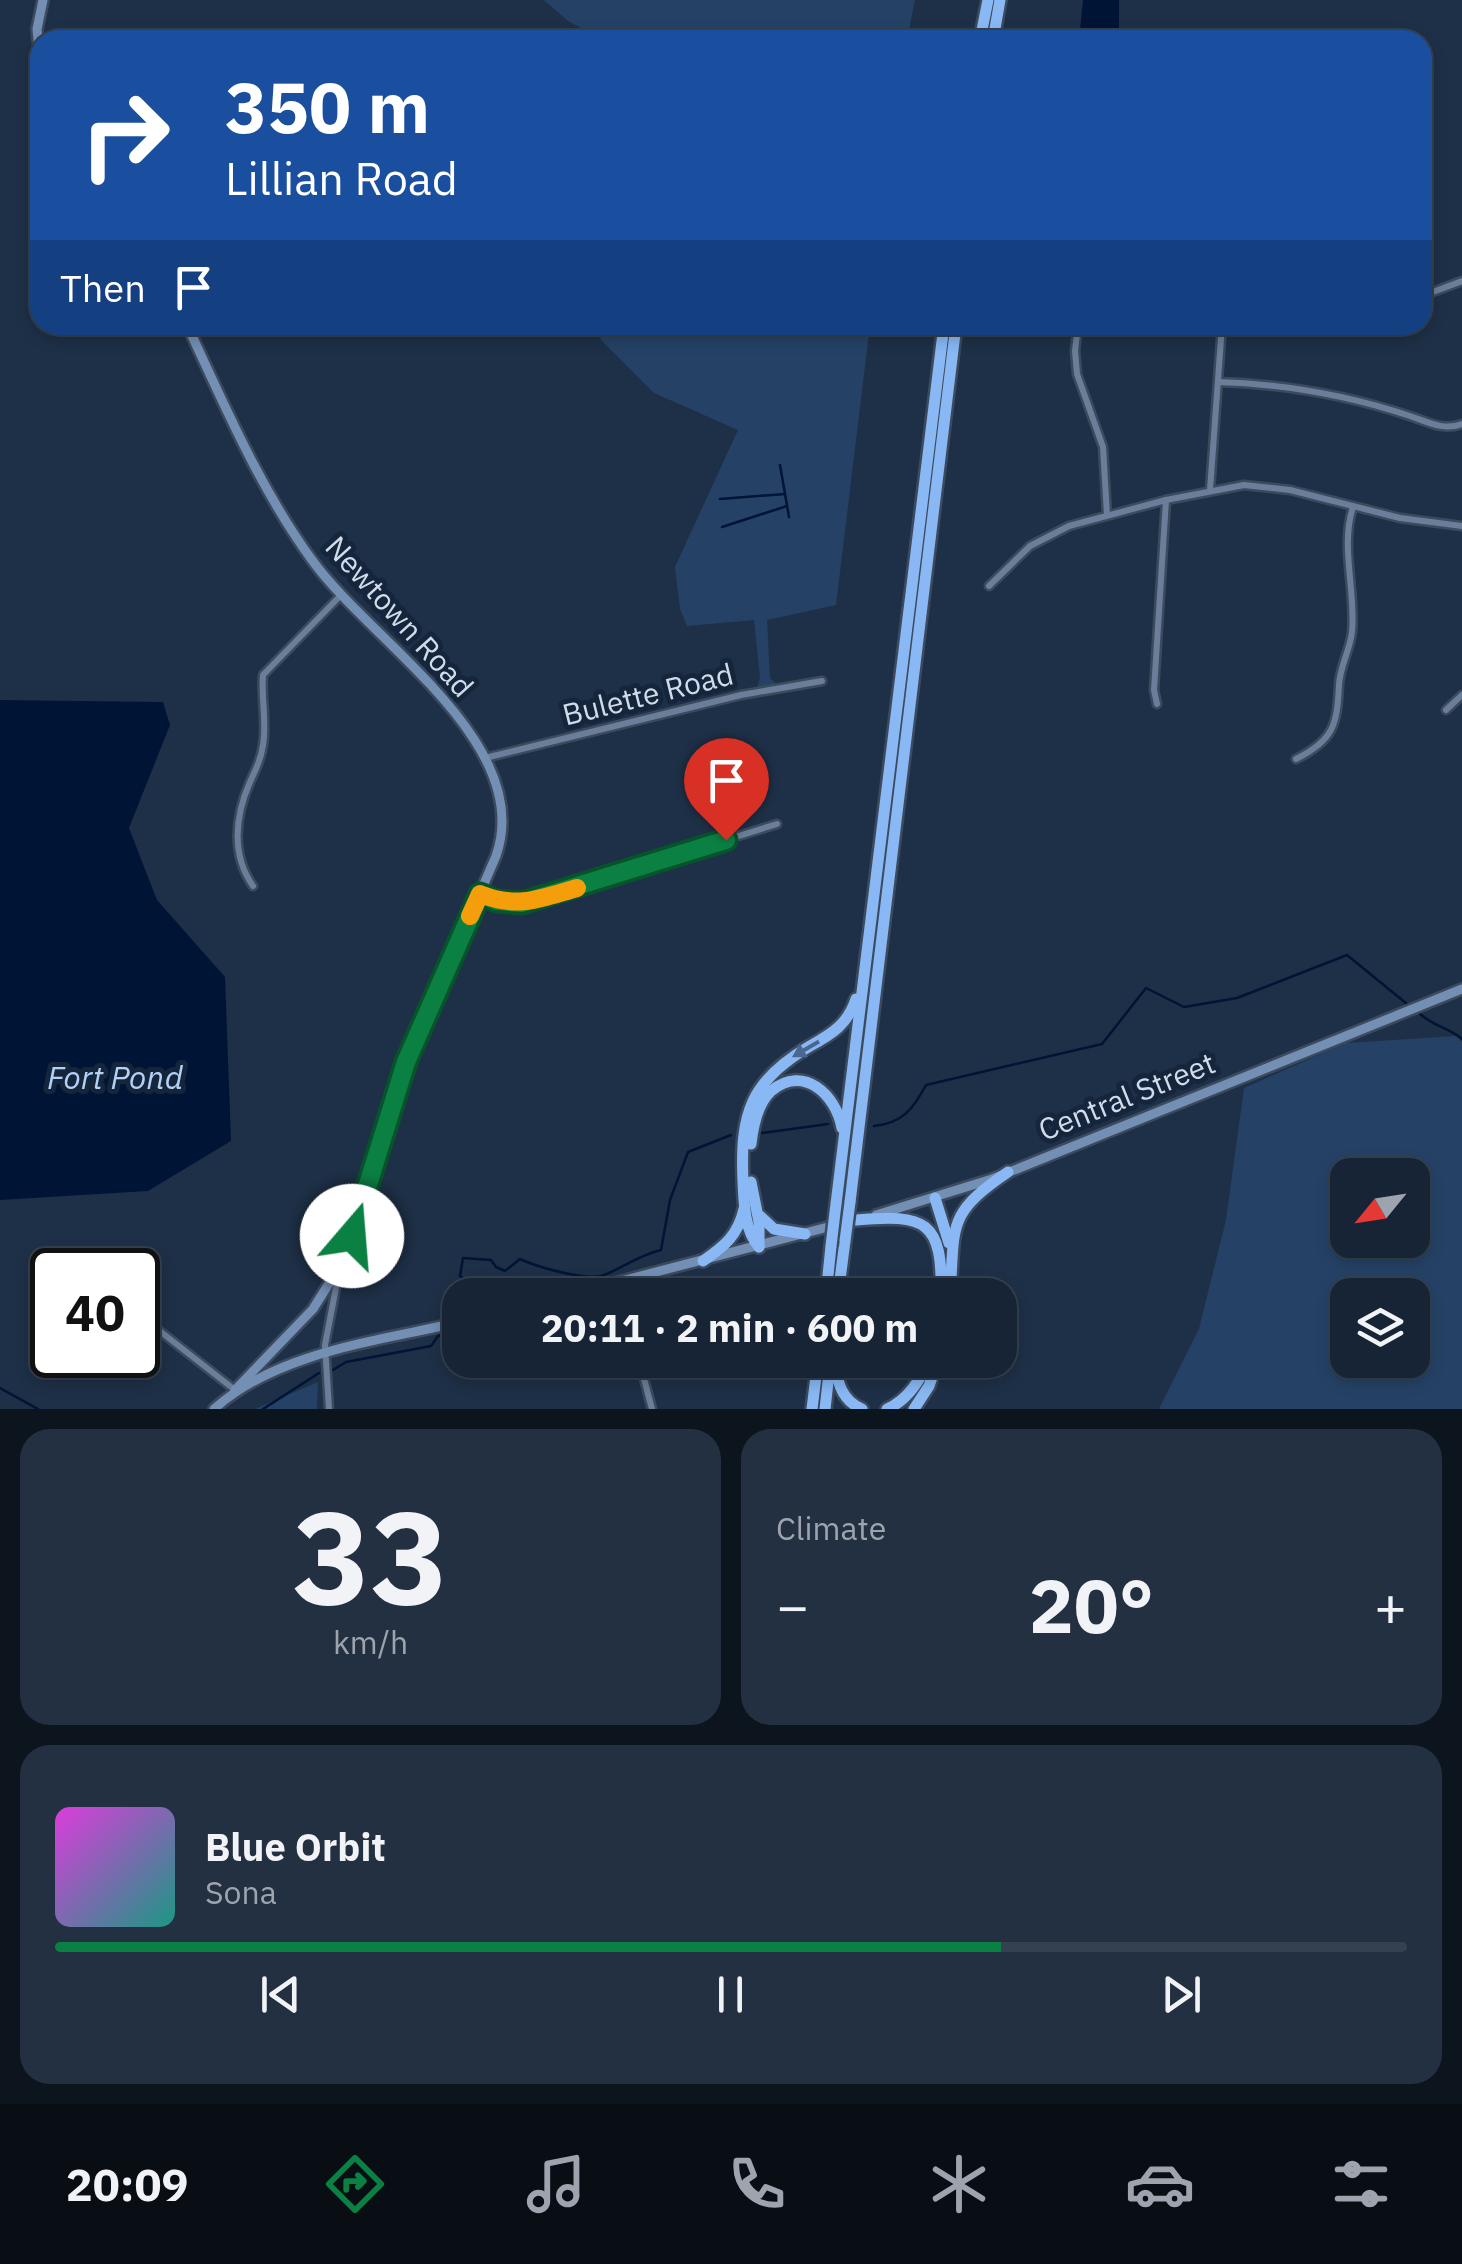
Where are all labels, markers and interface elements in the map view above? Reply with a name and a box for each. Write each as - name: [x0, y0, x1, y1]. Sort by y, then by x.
- text: 350 m: [225, 61, 430, 152]
- icon: right: [60, 70, 190, 200]
- text: Lillian Road: [225, 149, 458, 207]
- icon: arrive: [166, 260, 221, 315]
- text: Then: [60, 263, 146, 312]
- street label: Newtown Road: [317, 527, 483, 705]
- street label: Bulette Road: [558, 654, 737, 734]
- pin: [684, 738, 769, 841]
- icon: arrive: [699, 753, 754, 808]
- one-way arrow: [792, 1039, 820, 1057]
- street label: Central Street: [1032, 1042, 1220, 1149]
- water label: Fort Pond: [47, 1056, 183, 1098]
- north arrow: [1330, 1158, 1430, 1258]
- map controls: [1330, 1158, 1430, 1378]
- position arrow: [300, 1184, 404, 1288]
- speed limit sign: 40: [30, 1248, 160, 1378]
- button: layers: [1330, 1278, 1430, 1378]
- text: 20:11 · 2 min · 600 m: [541, 1303, 918, 1352]
- text: 33: [292, 1471, 449, 1640]
- text: Climate: [776, 1507, 886, 1549]
- text: 20°: [1029, 1556, 1154, 1654]
- text: −: [776, 1570, 809, 1641]
- text: +: [1374, 1570, 1407, 1641]
- text: km/h: [333, 1621, 408, 1663]
- text: Blue Orbit: [205, 1822, 386, 1871]
- text: Sona: [205, 1871, 277, 1913]
- icon: previous: [253, 1967, 308, 2022]
- icon: pause: [703, 1967, 758, 2022]
- icon: next: [1154, 1967, 1209, 2022]
- icon: directions: [320, 2149, 390, 2219]
- icon: music: [521, 2149, 591, 2219]
- icon: phone: [722, 2149, 792, 2219]
- icon: climate: [924, 2149, 994, 2219]
- icon: car: [1125, 2149, 1195, 2219]
- icon: filters: [1326, 2149, 1396, 2219]
- text: 20:09: [66, 2155, 189, 2213]

